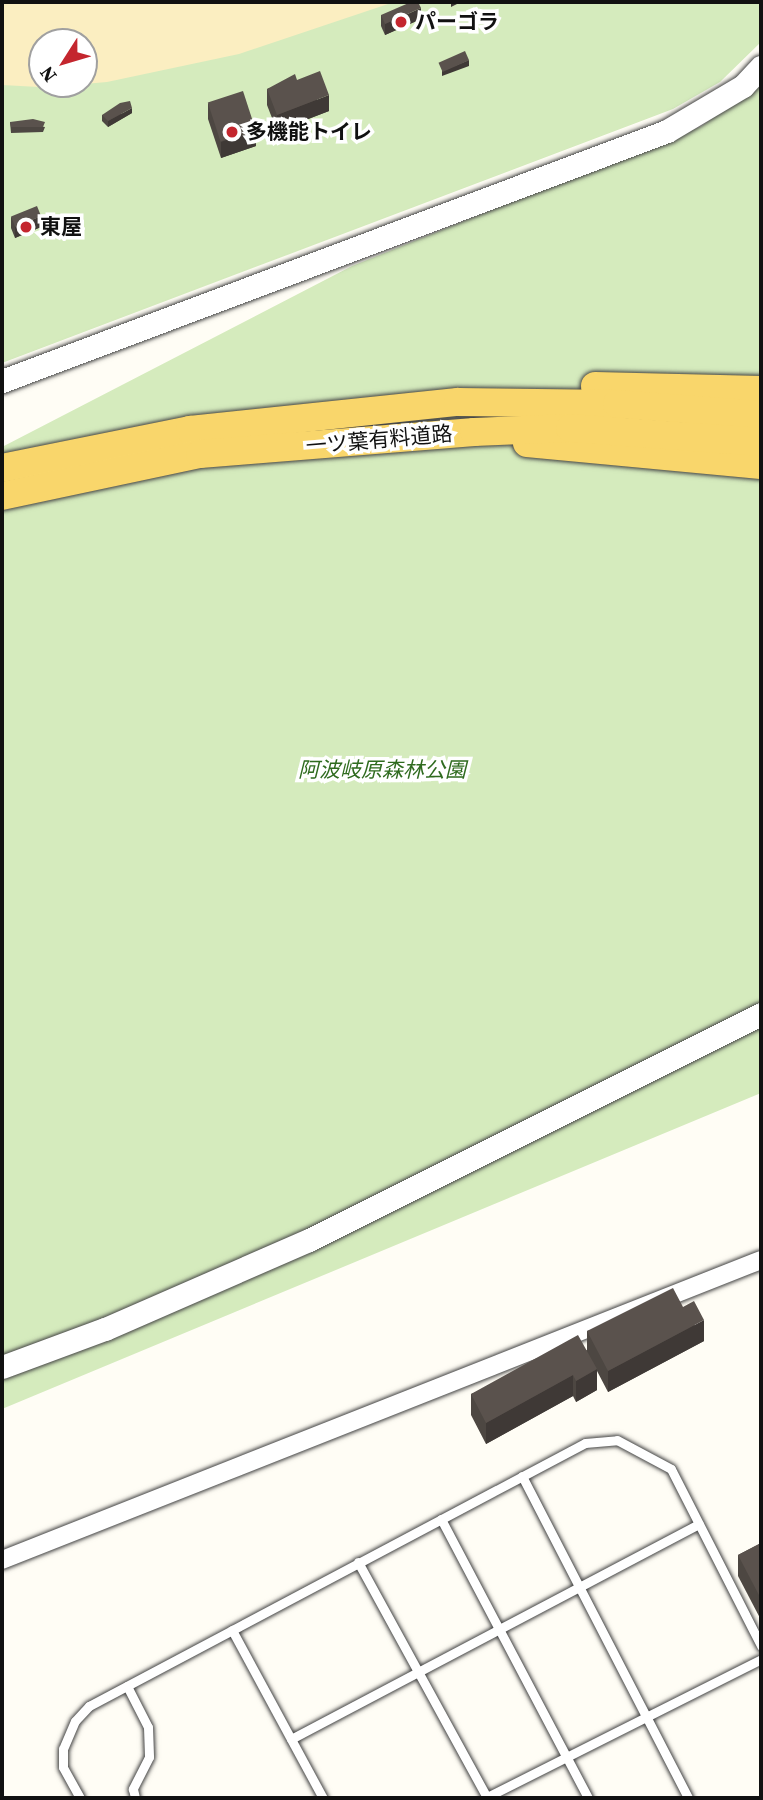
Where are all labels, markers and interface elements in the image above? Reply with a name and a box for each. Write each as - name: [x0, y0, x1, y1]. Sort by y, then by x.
- place label: パーゴラ: [415, 9, 499, 35]
- marker: パーゴラ: [393, 14, 409, 30]
- north arrow: [28, 28, 98, 98]
- text: N: [33, 61, 62, 88]
- place label: 多機能トイレ: [246, 119, 372, 145]
- marker: 多機能トイレ: [224, 124, 240, 140]
- place label: 東屋: [40, 214, 82, 240]
- marker: 東屋: [18, 219, 34, 235]
- street label: 一ツ葉有料道路: [305, 421, 453, 459]
- park label: 阿波岐原森林公園: [298, 757, 466, 783]

